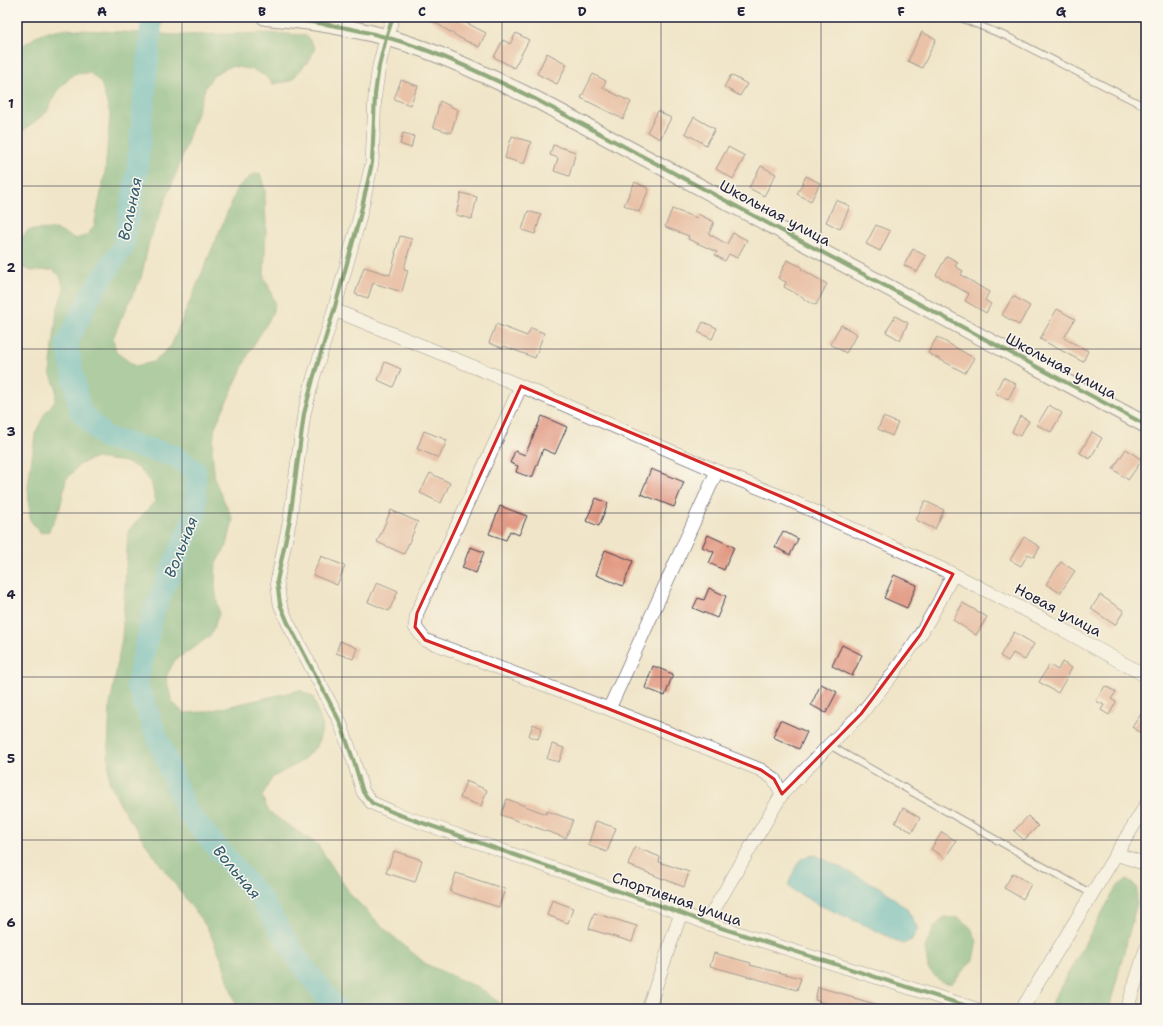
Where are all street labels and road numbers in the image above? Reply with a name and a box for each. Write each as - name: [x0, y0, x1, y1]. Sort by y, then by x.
- street label: Школьная улица: [716, 175, 835, 251]
- street label: Школьная улица: [1002, 328, 1121, 404]
- street label: Новая улица: [1011, 579, 1106, 642]
- street label: Спортивная улица: [609, 867, 745, 931]

